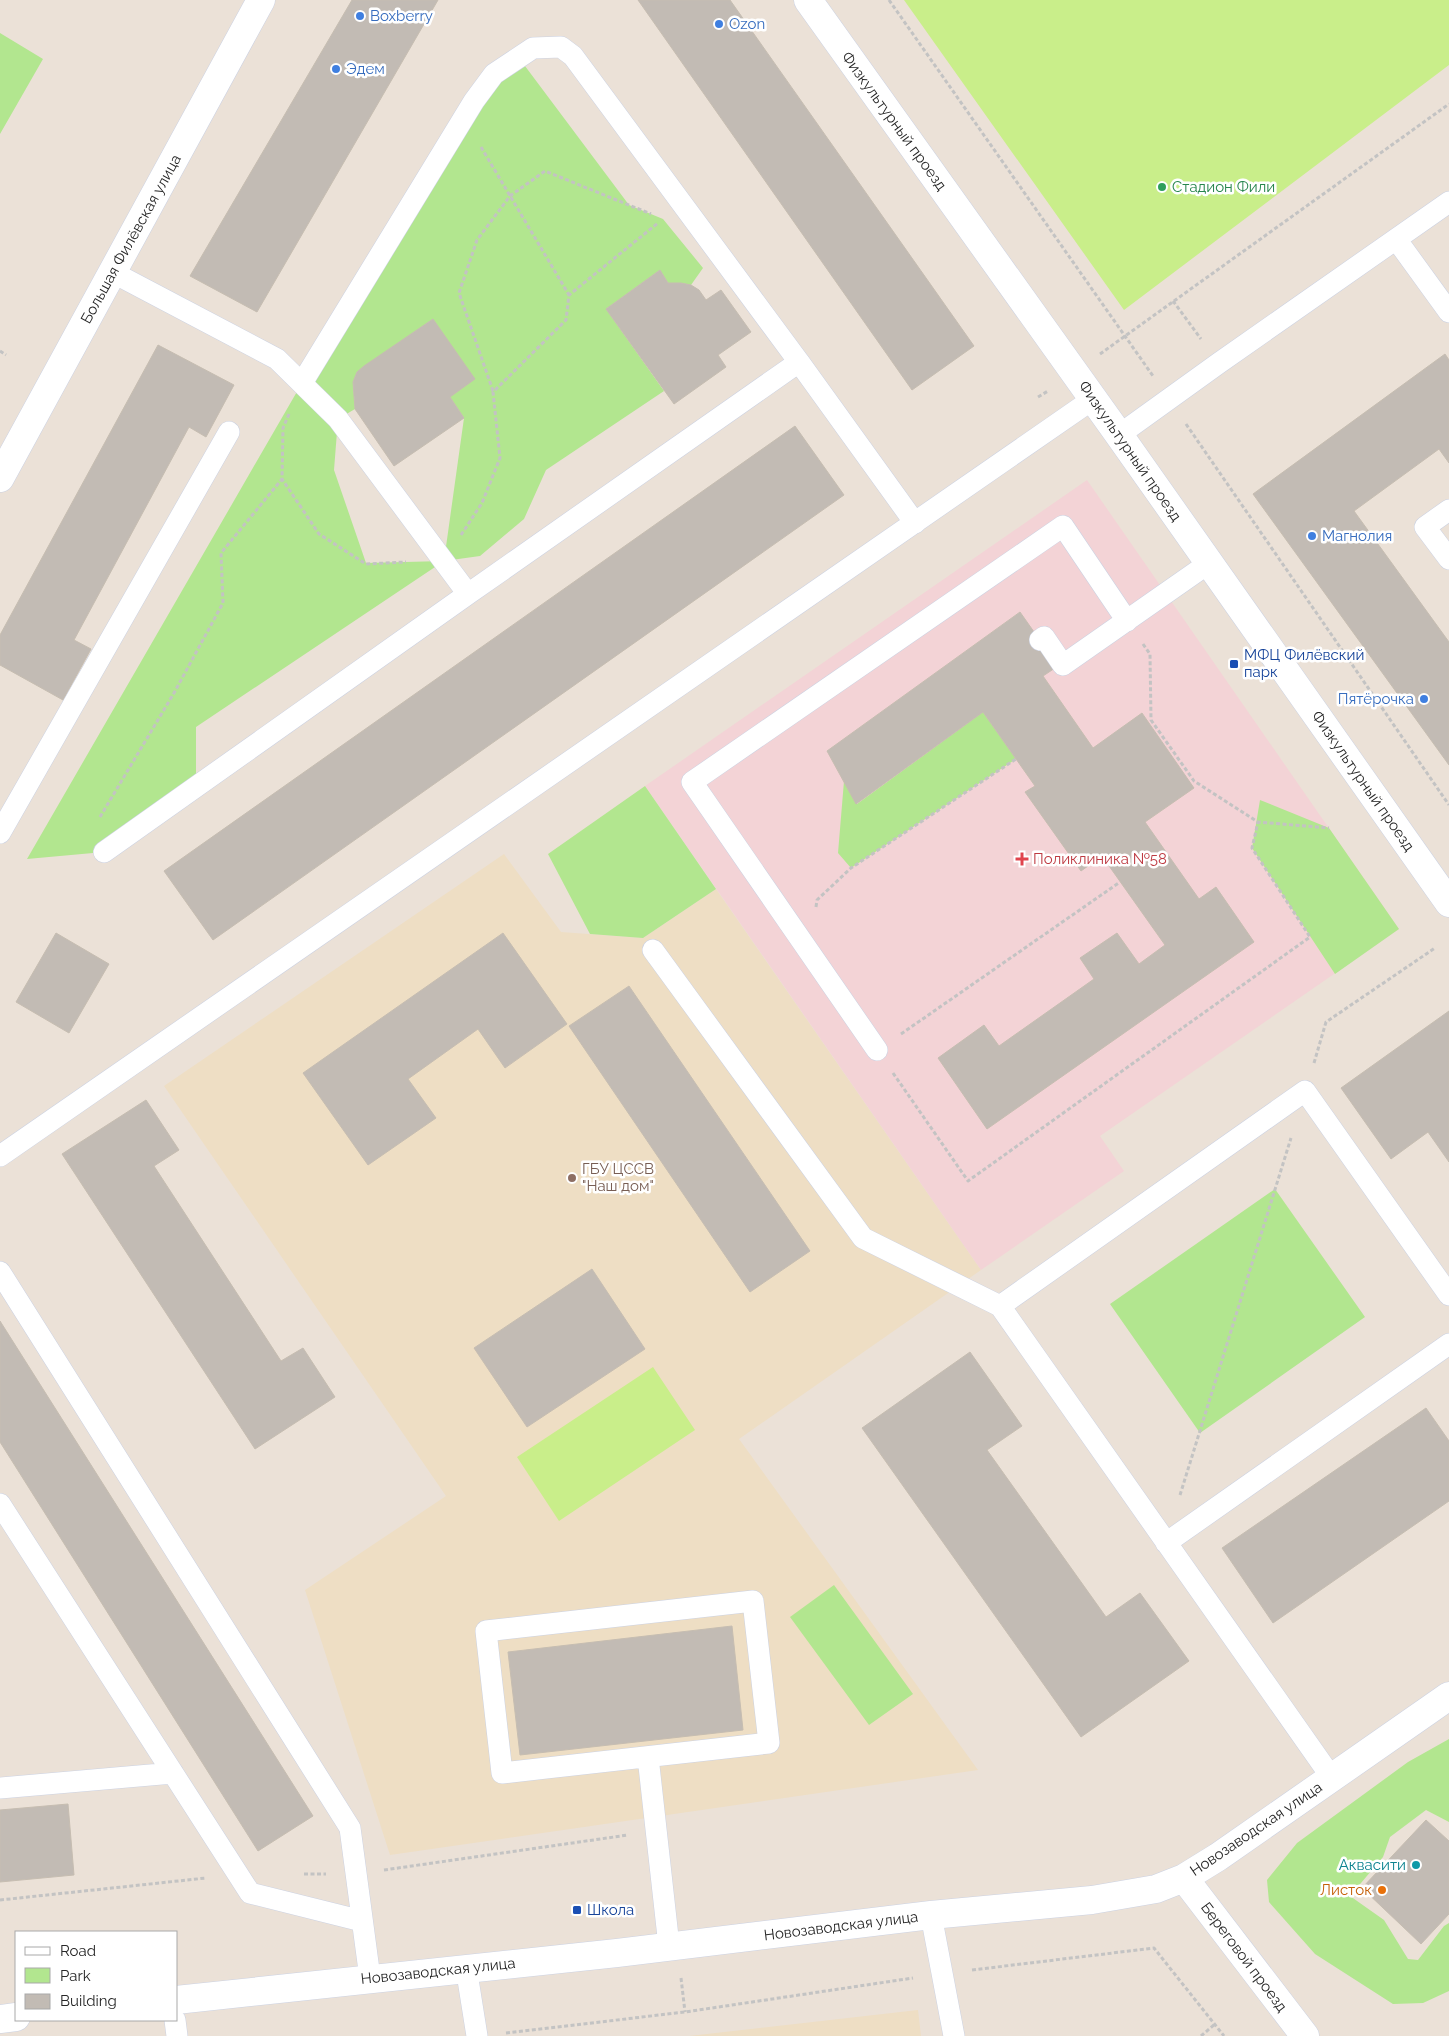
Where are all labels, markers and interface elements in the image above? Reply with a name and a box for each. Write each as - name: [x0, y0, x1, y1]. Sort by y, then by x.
- place label: Boxberry: [370, 7, 433, 25]
- marker: Boxberry: [354, 10, 366, 22]
- place label: Ozon: [729, 15, 765, 33]
- marker: Ozon: [713, 18, 725, 30]
- street label: Физкультурный проезд: [838, 48, 951, 194]
- place label: Эдем: [346, 60, 385, 78]
- marker: Эдем: [330, 63, 342, 75]
- street label: Большая Филёвская улица: [77, 151, 185, 327]
- place label: Стадион Фили: [1172, 178, 1275, 196]
- marker: Стадион Фили: [1156, 181, 1168, 193]
- street label: Физкультурный проезд: [1075, 377, 1185, 525]
- place label: Магнолия: [1322, 527, 1392, 545]
- marker: Магнолия: [1306, 530, 1318, 542]
- place label: МФЦ Филёвский парк: [1244, 646, 1364, 681]
- marker: МФЦ Филёвский парк: [1228, 658, 1240, 670]
- place label: Пятёрочка: [1338, 690, 1414, 708]
- marker: Пятёрочка: [1418, 693, 1430, 705]
- street label: Физкультурный проезд: [1308, 707, 1418, 855]
- place label: Поликлиника №58: [1033, 850, 1167, 868]
- marker: Поликлиника №58: [1015, 852, 1029, 866]
- place label: ГБУ ЦССВ "Наш дом": [582, 1160, 654, 1195]
- marker: ГБУ ЦССВ "Наш дом": [566, 1172, 578, 1184]
- street label: Новозаводская улица: [1187, 1778, 1325, 1880]
- place label: Аквасити: [1339, 1856, 1406, 1874]
- marker: Аквасити: [1410, 1859, 1422, 1871]
- place label: Листок: [1320, 1881, 1372, 1899]
- marker: Листок: [1376, 1884, 1388, 1896]
- street label: Береговой проезд: [1197, 1899, 1291, 2016]
- place label: Школа: [587, 1901, 634, 1919]
- marker: Школа: [571, 1904, 583, 1916]
- street label: Новозаводская улица: [763, 1908, 919, 1944]
- legend: [15, 1931, 178, 2021]
- text: Road: [60, 1942, 96, 1960]
- street label: Новозаводская улица: [360, 1954, 516, 1988]
- text: Park: [60, 1967, 91, 1985]
- text: Building: [60, 1992, 117, 2010]

